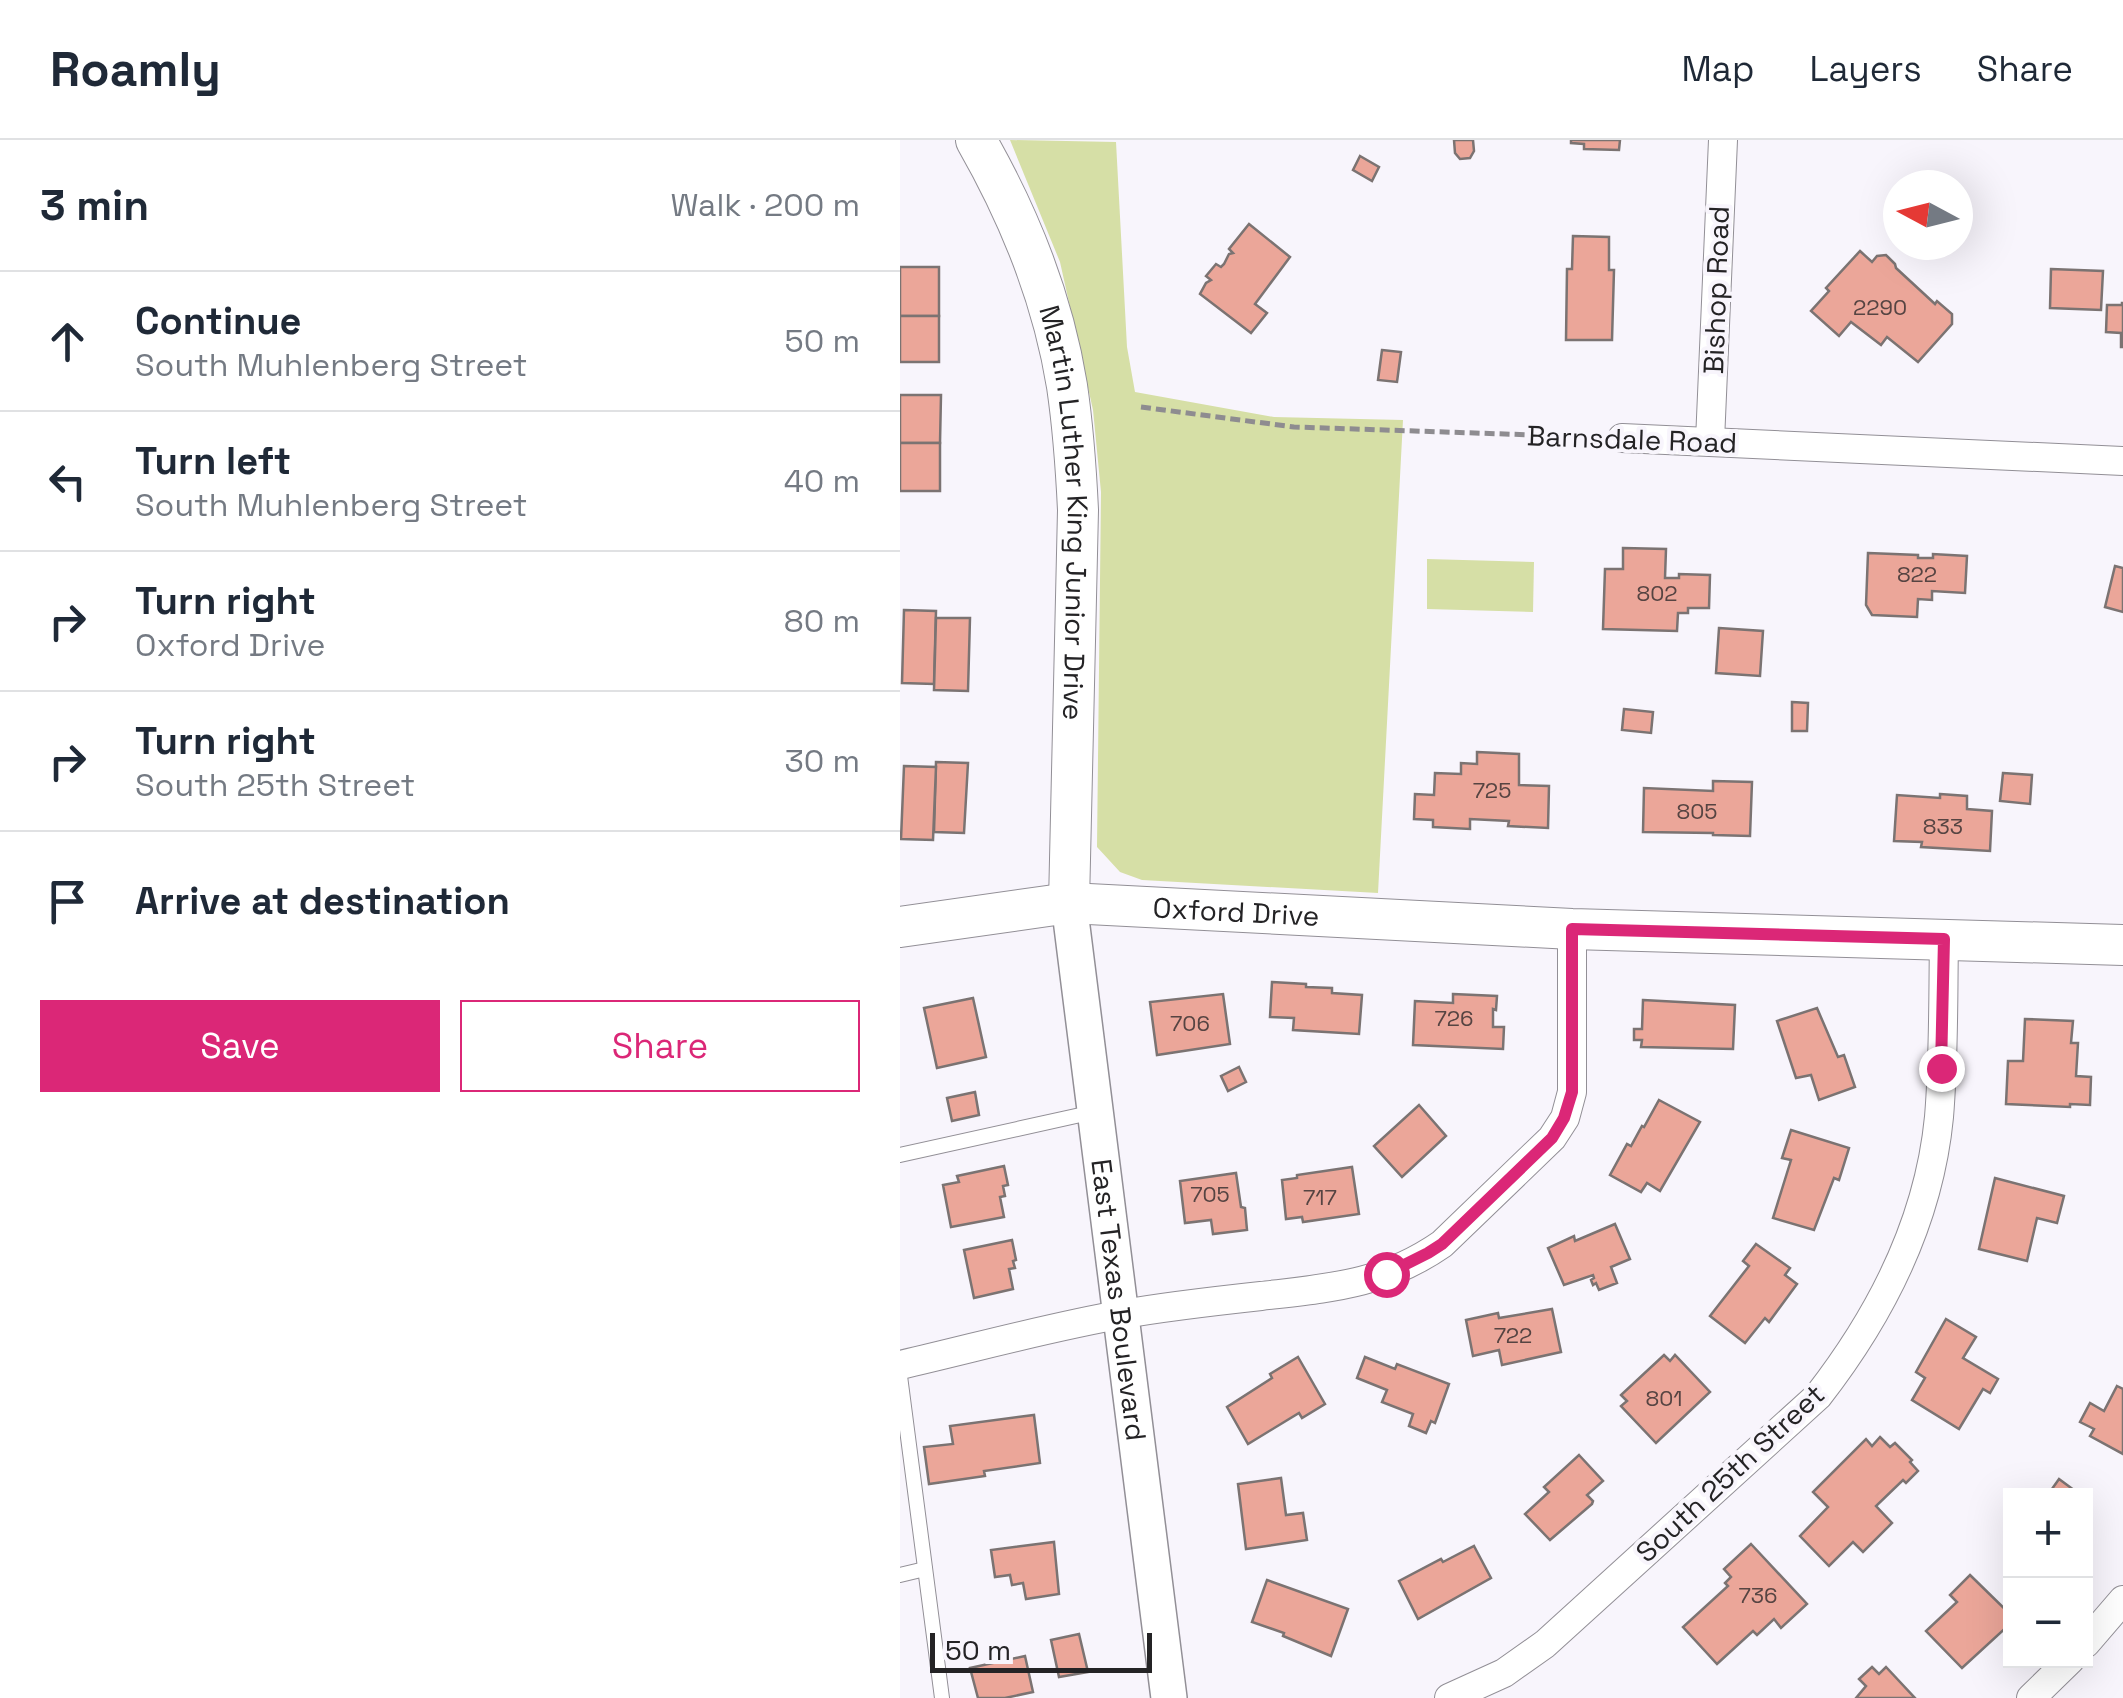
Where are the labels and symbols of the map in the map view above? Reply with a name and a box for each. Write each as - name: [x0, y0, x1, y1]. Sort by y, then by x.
- north arrow: [1883, 170, 1973, 260]
- street label: Bishop Road: [1695, 205, 1737, 375]
- house number: 2290: [1853, 293, 1907, 321]
- street label: Martin Luther King Junior Drive: [1031, 301, 1096, 721]
- street label: Barnsdale Road: [1526, 417, 1738, 461]
- house number: 822: [1897, 560, 1937, 588]
- house number: 802: [1636, 579, 1678, 607]
- house number: 725: [1473, 776, 1511, 804]
- house number: 805: [1677, 797, 1718, 825]
- house number: 833: [1923, 812, 1963, 840]
- street label: Oxford Drive: [1152, 889, 1320, 934]
- house number: 726: [1435, 1004, 1473, 1032]
- house number: 706: [1170, 1009, 1210, 1037]
- route end: [1919, 1046, 1965, 1092]
- street label: East Texas Boulevard: [1083, 1157, 1154, 1443]
- house number: 705: [1190, 1180, 1230, 1208]
- house number: 717: [1303, 1183, 1337, 1211]
- route start: [1364, 1252, 1410, 1298]
- house number: 722: [1494, 1321, 1532, 1349]
- street label: South 25th Street: [1628, 1376, 1832, 1570]
- house number: 801: [1645, 1384, 1683, 1412]
- house number: 736: [1738, 1581, 1778, 1609]
- scale bar: [930, 1628, 1152, 1672]

